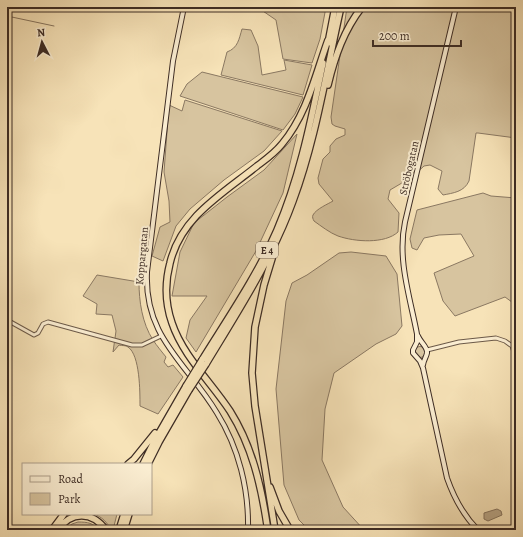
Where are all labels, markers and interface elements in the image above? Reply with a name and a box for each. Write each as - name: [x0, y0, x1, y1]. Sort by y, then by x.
- north arrow: [22, 22, 62, 62]
- scale bar: [373, 22, 461, 48]
- text: N: [36, 25, 46, 40]
- text: 200 m: [379, 28, 410, 44]
- street label: Ströbogatan: [395, 139, 423, 197]
- street label: Koppargatan: [132, 226, 152, 286]
- road number: E 4: [256, 242, 278, 258]
- legend: [22, 463, 152, 515]
- text: Road: [58, 471, 84, 487]
- text: Park: [58, 491, 81, 507]

